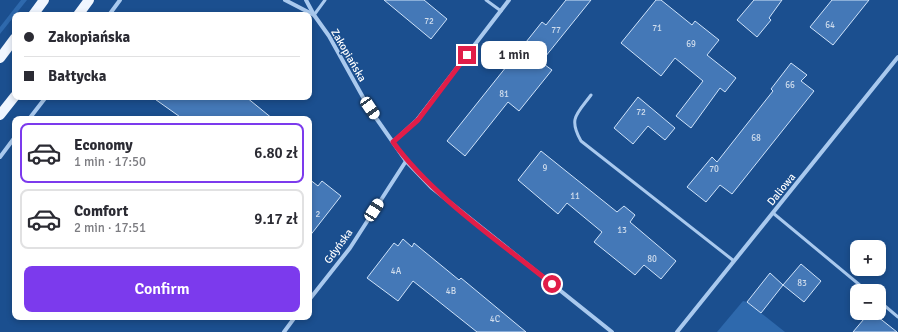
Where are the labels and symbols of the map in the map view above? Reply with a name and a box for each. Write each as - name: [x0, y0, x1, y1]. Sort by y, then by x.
- house number: 72: [424, 16, 434, 27]
- house number: 64: [825, 20, 835, 31]
- house number: 71: [652, 23, 662, 34]
- house number: 77: [551, 25, 561, 36]
- street label: Zakopiańska: [328, 26, 369, 84]
- house number: 69: [686, 39, 696, 50]
- callout: 1 min: [481, 41, 547, 69]
- route end: [458, 46, 476, 64]
- house number: 66: [785, 80, 795, 91]
- house number: 81: [499, 89, 509, 100]
- car: [358, 95, 382, 121]
- house number: 72: [636, 107, 646, 118]
- house number: 68: [751, 133, 761, 144]
- house number: 9: [543, 163, 548, 174]
- house number: 70: [709, 164, 719, 175]
- street label: Daliowa: [764, 170, 799, 208]
- house number: 11: [570, 191, 580, 202]
- car: [362, 197, 386, 223]
- house number: 2: [316, 209, 321, 220]
- house number: 13: [617, 225, 627, 236]
- street label: Gdyńska: [321, 226, 356, 266]
- house number: 80: [647, 254, 657, 265]
- house number: 4A: [391, 266, 402, 277]
- route start: [543, 275, 561, 293]
- house number: 83: [797, 278, 807, 289]
- house number: 4B: [446, 286, 456, 297]
- house number: 4C: [490, 314, 501, 325]

